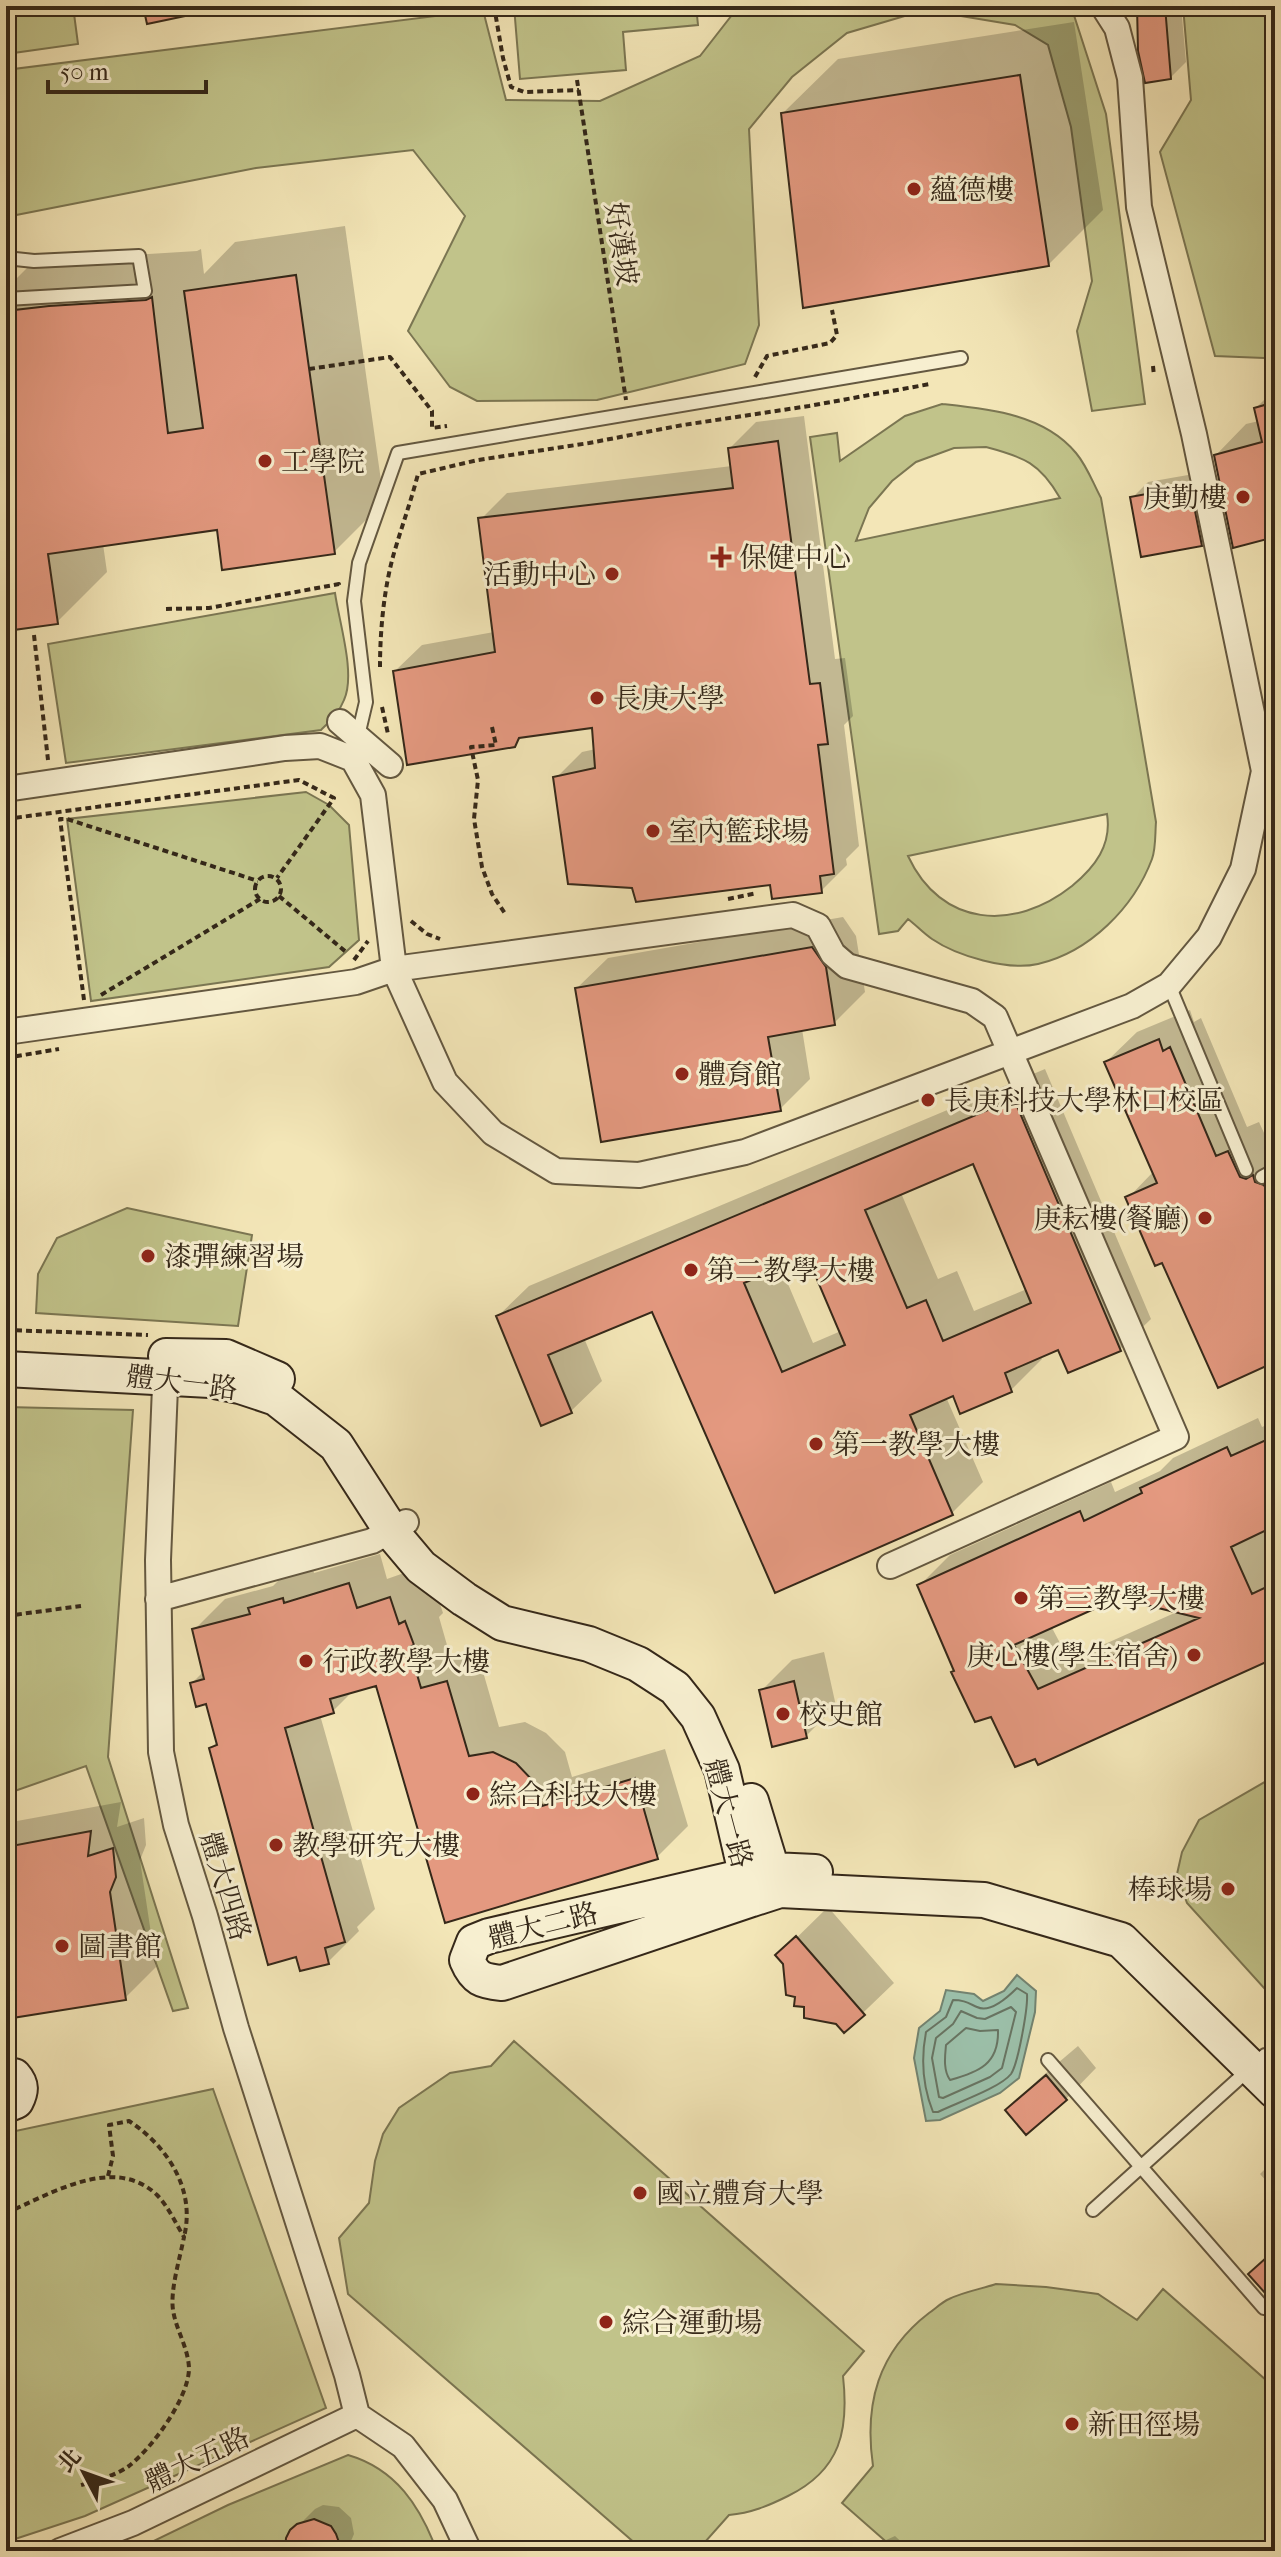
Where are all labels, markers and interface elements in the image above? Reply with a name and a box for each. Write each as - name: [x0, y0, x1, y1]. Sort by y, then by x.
- scale bar: [48, 44, 206, 94]
- text: 50 m: [60, 58, 109, 86]
- place label: 蘊德樓: [930, 173, 1014, 206]
- marker: 蘊德樓: [905, 180, 923, 198]
- street label: 好漢坡: [599, 200, 644, 288]
- place label: 工學院: [281, 445, 365, 478]
- marker: 工學院: [256, 452, 274, 470]
- place label: 庚勤樓: [1143, 481, 1227, 514]
- marker: 庚勤樓: [1234, 488, 1252, 506]
- place label: 保健中心: [739, 541, 851, 574]
- marker: 保健中心: [710, 546, 732, 568]
- place label: 活動中心: [484, 558, 596, 591]
- marker: 活動中心: [603, 565, 621, 583]
- place label: 長庚大學: [613, 682, 725, 715]
- marker: 長庚大學: [588, 689, 606, 707]
- place label: 室內籃球場: [669, 815, 809, 848]
- marker: 室內籃球場: [644, 822, 662, 840]
- place label: 體育館: [698, 1058, 782, 1091]
- marker: 體育館: [673, 1065, 691, 1083]
- place label: 長庚科技大學林口校區: [944, 1084, 1224, 1117]
- marker: 長庚科技大學林口校區: [919, 1091, 937, 1109]
- place label: 庚耘樓(餐廳): [1033, 1202, 1189, 1235]
- marker: 庚耘樓(餐廳): [1196, 1209, 1214, 1227]
- place label: 漆彈練習場: [164, 1240, 304, 1273]
- marker: 漆彈練習場: [139, 1247, 157, 1265]
- place label: 第二教學大樓: [707, 1254, 875, 1287]
- marker: 第二教學大樓: [682, 1261, 700, 1279]
- street label: 體大一路: [124, 1359, 240, 1406]
- place label: 第一教學大樓: [832, 1428, 1000, 1461]
- marker: 第一教學大樓: [807, 1435, 825, 1453]
- place label: 第三教學大樓: [1037, 1582, 1205, 1615]
- marker: 第三教學大樓: [1012, 1589, 1030, 1607]
- place label: 庚心樓(學生宿舍): [966, 1639, 1178, 1672]
- place label: 行政教學大樓: [322, 1645, 490, 1678]
- marker: 庚心樓(學生宿舍): [1185, 1646, 1203, 1664]
- marker: 行政教學大樓: [297, 1652, 315, 1670]
- place label: 校史館: [799, 1698, 883, 1731]
- marker: 校史館: [774, 1705, 792, 1723]
- street label: 體大一路: [698, 1755, 759, 1871]
- place label: 綜合科技大樓: [489, 1778, 657, 1811]
- marker: 綜合科技大樓: [464, 1785, 482, 1803]
- street label: 體大四路: [193, 1828, 258, 1945]
- place label: 教學研究大樓: [292, 1829, 460, 1862]
- marker: 教學研究大樓: [267, 1836, 285, 1854]
- place label: 棒球場: [1128, 1873, 1212, 1906]
- marker: 棒球場: [1219, 1880, 1237, 1898]
- street label: 體大二路: [485, 1896, 601, 1955]
- place label: 圖書館: [78, 1930, 162, 1963]
- marker: 圖書館: [53, 1937, 71, 1955]
- place label: 國立體育大學: [656, 2177, 824, 2210]
- marker: 國立體育大學: [631, 2184, 649, 2202]
- place label: 綜合運動場: [622, 2306, 762, 2339]
- marker: 綜合運動場: [597, 2313, 615, 2331]
- place label: 新田徑場: [1088, 2408, 1200, 2441]
- marker: 新田徑場: [1063, 2415, 1081, 2433]
- street label: 體大五路: [140, 2420, 255, 2499]
- north arrow: [44, 2433, 124, 2513]
- text: 北: [53, 2444, 87, 2477]

